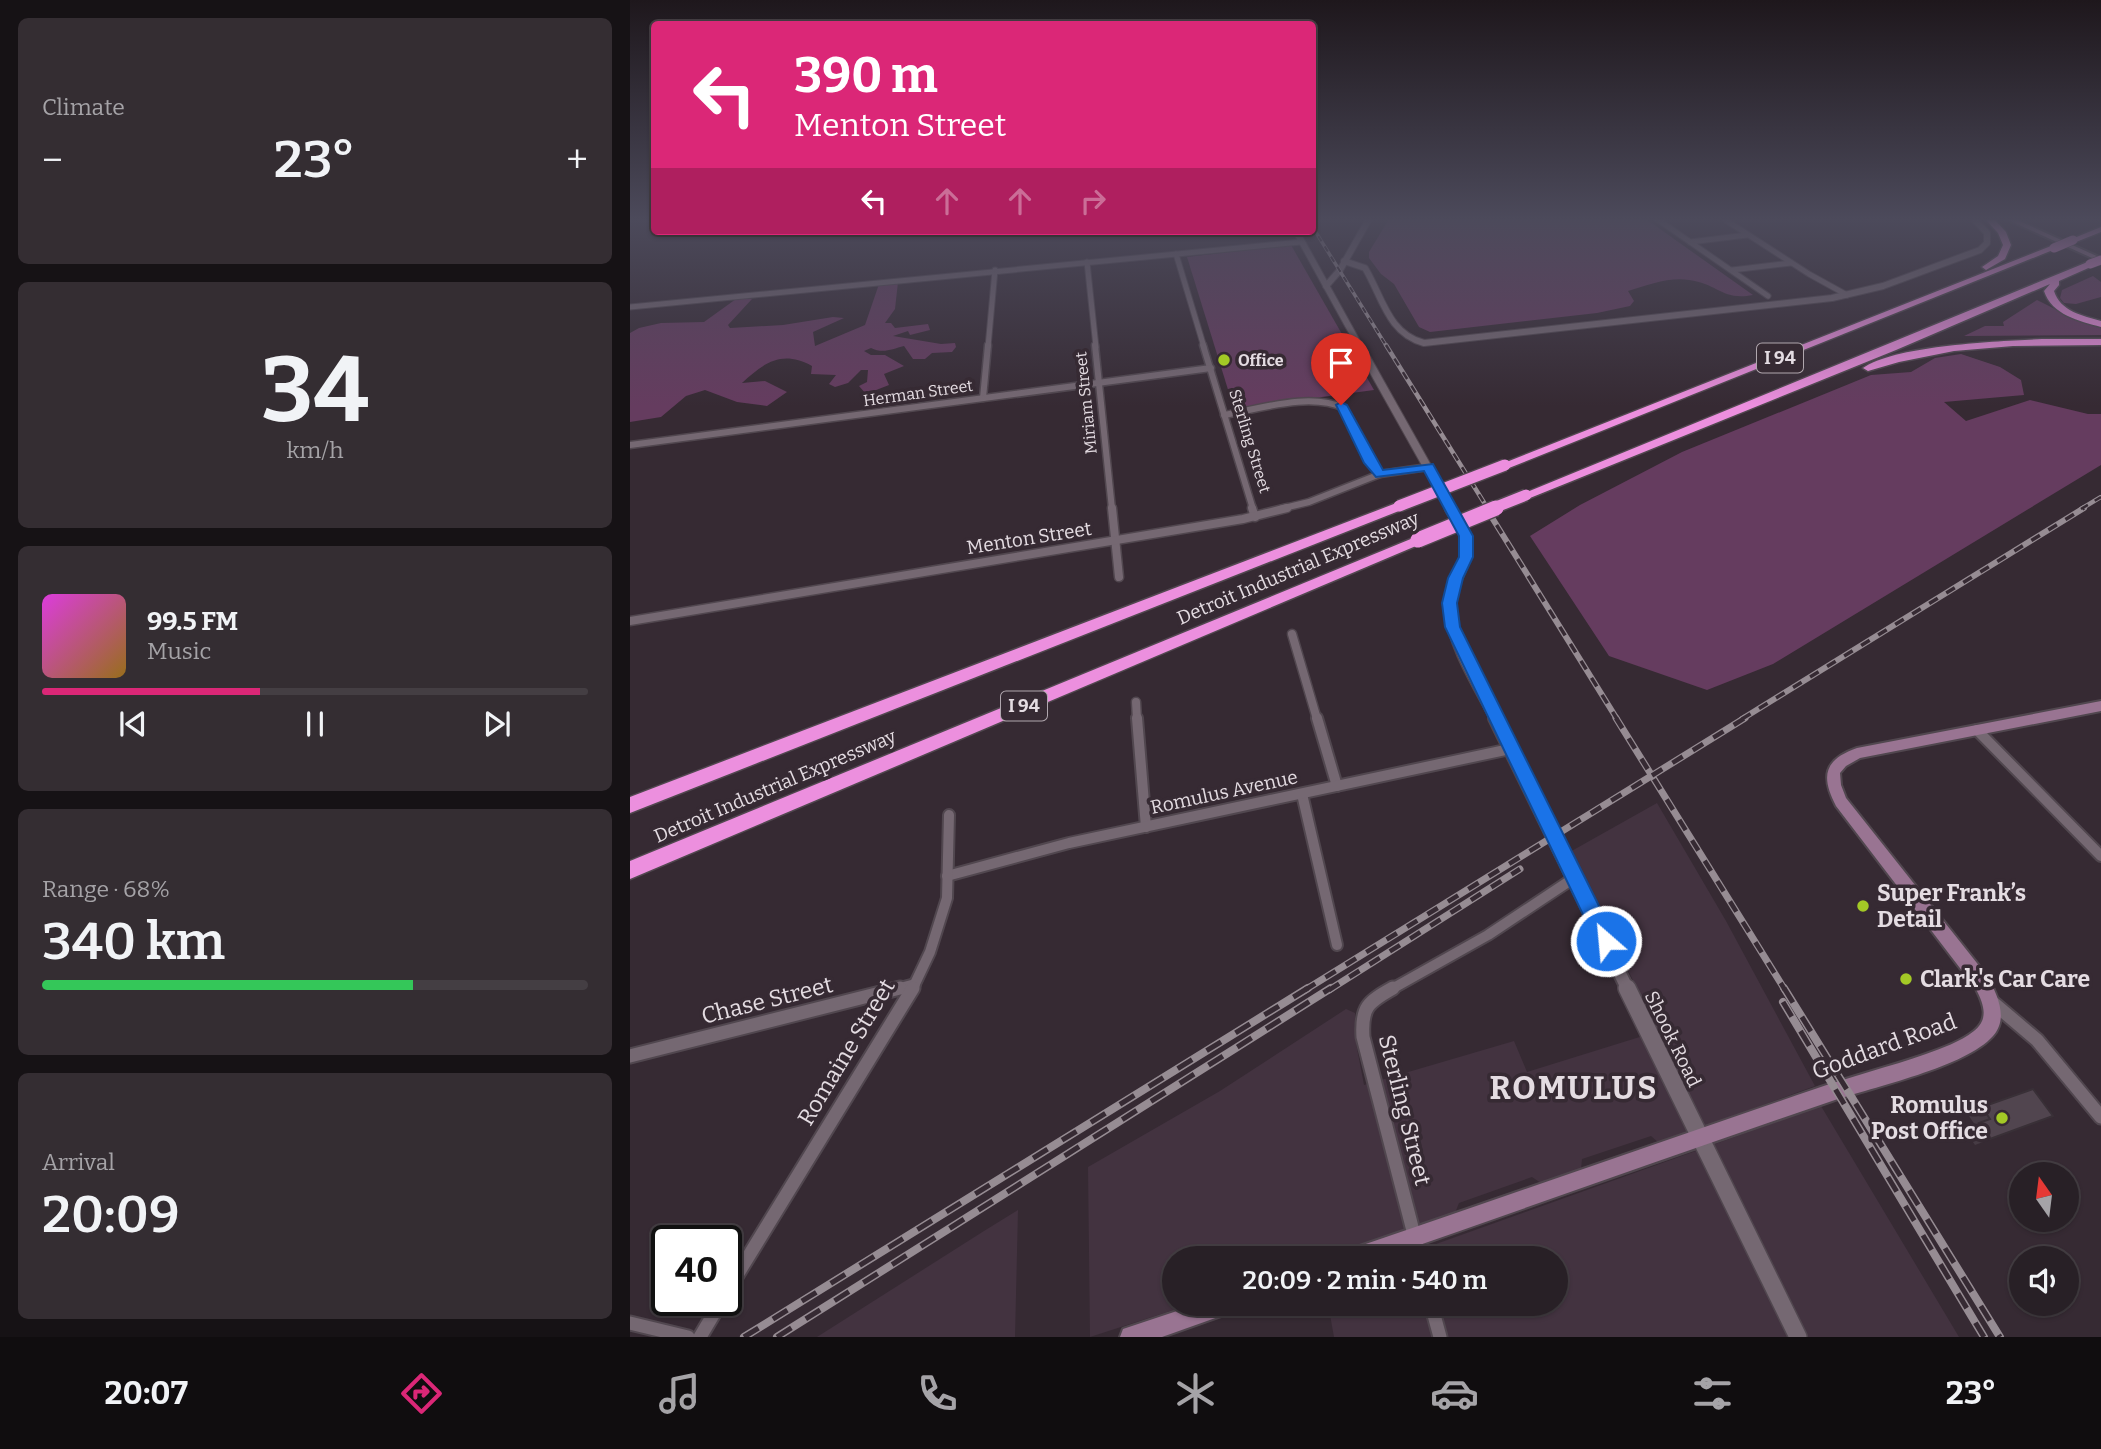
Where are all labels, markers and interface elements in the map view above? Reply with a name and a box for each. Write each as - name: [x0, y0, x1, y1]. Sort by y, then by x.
- text: 390 m: [794, 46, 938, 105]
- icon: left: [679, 49, 770, 140]
- text: Climate: [42, 93, 125, 121]
- text: Menton Street: [794, 106, 1006, 144]
- text: 23°: [274, 128, 356, 191]
- text: −: [42, 137, 63, 183]
- text: +: [566, 137, 588, 183]
- icon: left: [855, 182, 893, 220]
- icon: ahead: [928, 182, 966, 220]
- icon: ahead: [1001, 182, 1039, 220]
- icon: right: [1074, 182, 1112, 220]
- pin: [1311, 333, 1371, 405]
- text: 34: [261, 336, 369, 445]
- icon: arrive: [1322, 344, 1360, 382]
- road number: I 94: [1757, 344, 1803, 372]
- street label: Miriam Street: [1071, 351, 1101, 455]
- place label: Office: [1238, 351, 1284, 370]
- marker: Office: [1216, 352, 1232, 368]
- street label: Herman Street: [862, 376, 974, 410]
- street label: Sterling Street: [1225, 387, 1275, 495]
- text: km/h: [287, 436, 343, 464]
- street label: Detroit Industrial Expressway: [1174, 506, 1423, 630]
- street label: Menton Street: [965, 517, 1093, 559]
- text: 99.5 FM: [147, 606, 238, 637]
- text: Music: [147, 637, 211, 665]
- road number: I 94: [1001, 692, 1047, 720]
- icon: previous: [114, 705, 152, 743]
- icon: pause: [296, 705, 334, 743]
- icon: next: [478, 705, 516, 743]
- street label: Detroit Industrial Expressway: [651, 724, 900, 848]
- street label: Romulus Avenue: [1148, 765, 1300, 819]
- text: Range · 68%: [42, 875, 170, 903]
- place label: Super Frank’s Detail: [1877, 879, 2026, 933]
- marker: Super Frank’s Detail: [1855, 898, 1871, 914]
- position arrow: [1569, 904, 1643, 978]
- text: 340 km: [42, 910, 225, 973]
- place label: Clark's Car Care: [1920, 965, 2090, 993]
- street label: Chase Street: [699, 970, 835, 1030]
- marker: Clark's Car Care: [1898, 971, 1914, 987]
- street label: Romaine Street: [791, 974, 901, 1130]
- street label: Shook Road: [1640, 987, 1706, 1091]
- street label: Goddard Road: [1808, 1007, 1960, 1085]
- street label: Sterling Street: [1373, 1032, 1437, 1188]
- district label: ROMULUS: [1489, 1069, 1659, 1107]
- place label: Romulus Post Office: [1871, 1091, 1988, 1145]
- marker: Romulus Post Office: [1994, 1110, 2010, 1126]
- text: Arrival: [42, 1148, 115, 1176]
- north arrow: [2009, 1162, 2079, 1232]
- map controls: [2009, 1162, 2079, 1316]
- text: 20:09: [42, 1183, 180, 1246]
- speed limit sign: 40: [651, 1225, 742, 1316]
- button: sound: [2009, 1246, 2079, 1316]
- text: 20:09 · 2 min · 540 m: [1243, 1265, 1487, 1296]
- icon: directions: [397, 1369, 446, 1418]
- icon: music: [655, 1369, 704, 1418]
- icon: phone: [913, 1369, 962, 1418]
- icon: climate: [1171, 1369, 1220, 1418]
- icon: car: [1430, 1369, 1479, 1418]
- icon: filters: [1688, 1369, 1737, 1418]
- text: 20:07: [105, 1374, 188, 1412]
- text: 23°: [1946, 1374, 1996, 1412]

